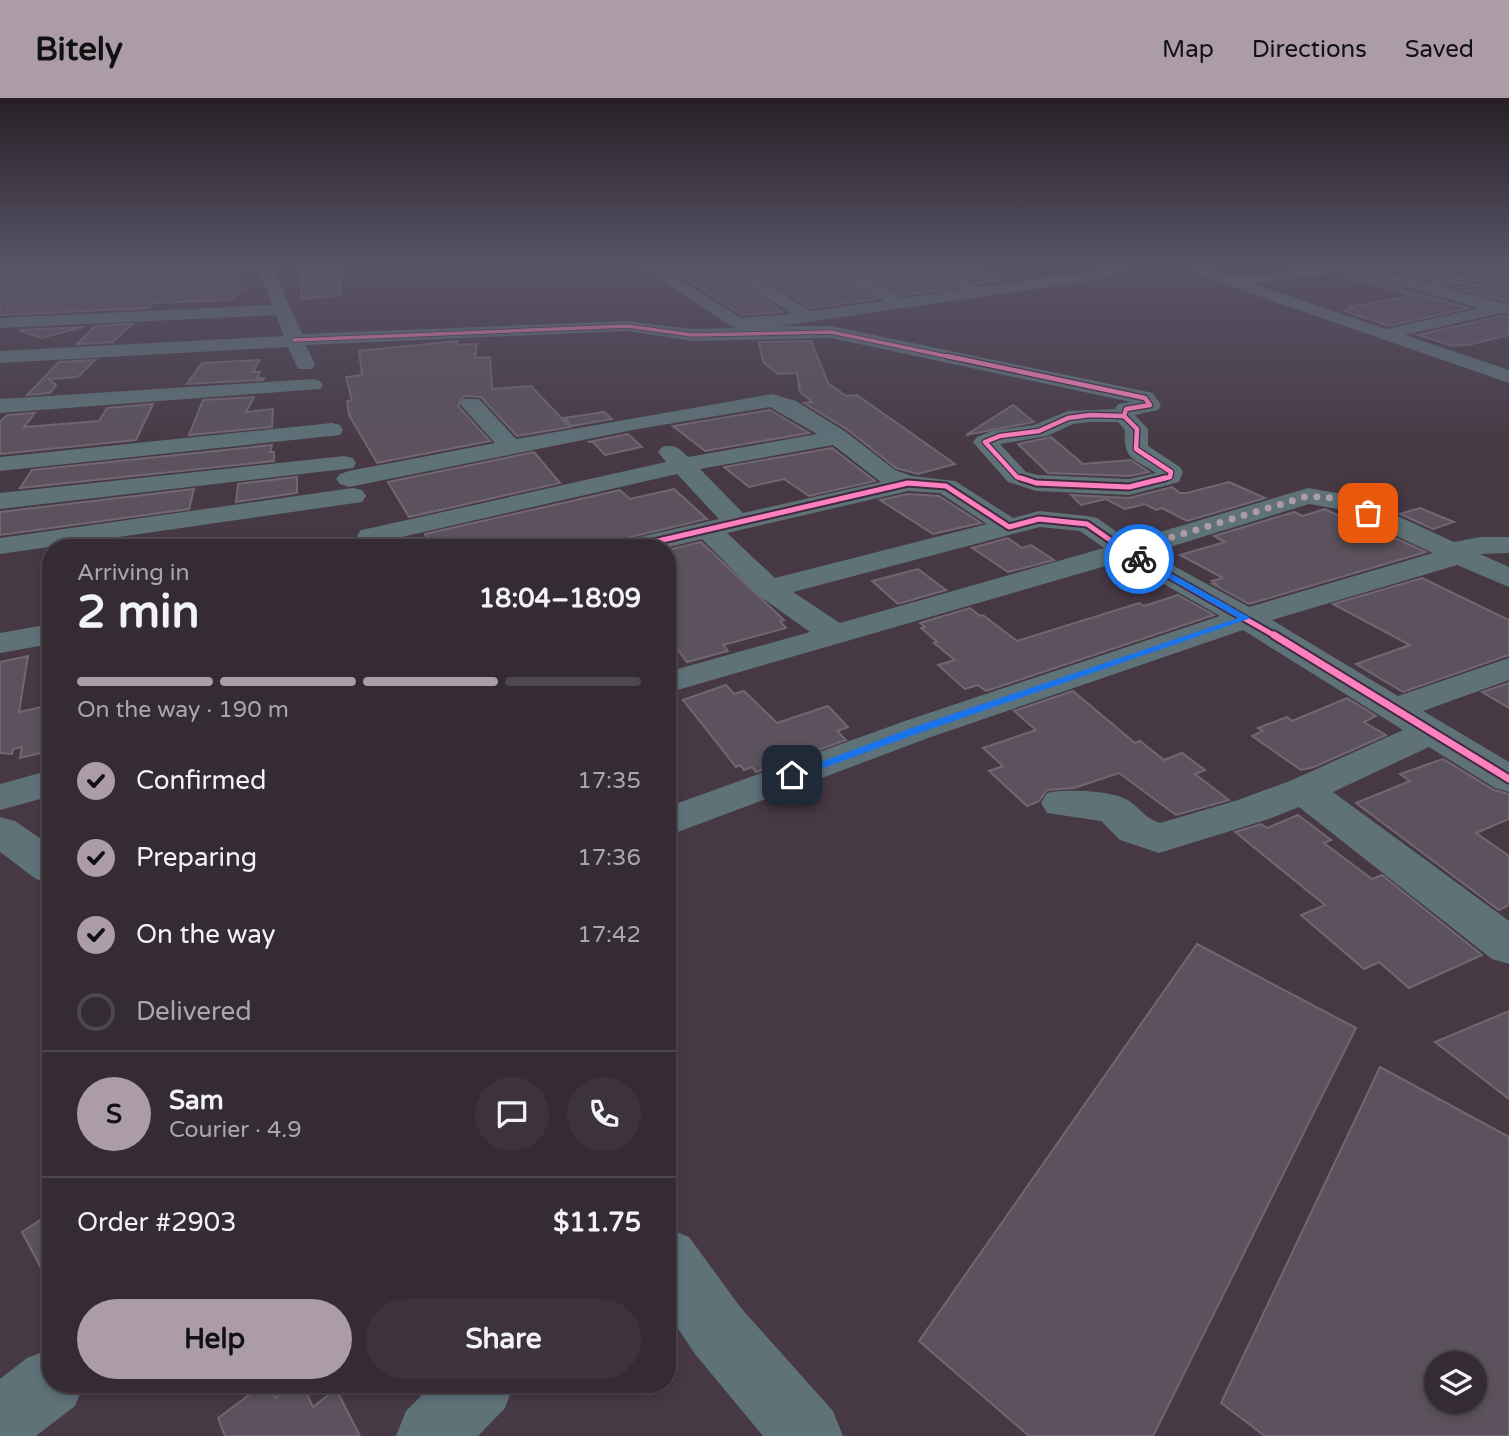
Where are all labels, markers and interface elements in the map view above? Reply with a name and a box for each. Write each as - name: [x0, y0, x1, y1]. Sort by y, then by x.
- text: Bitely: [35, 30, 123, 69]
- text: Map: [1162, 35, 1214, 64]
- text: Directions: [1252, 35, 1367, 64]
- text: Saved: [1405, 35, 1474, 64]
- pin: [1338, 483, 1398, 543]
- icon: bag: [1349, 494, 1387, 532]
- courier: [1104, 524, 1174, 594]
- icon: bike: [1120, 540, 1158, 578]
- text: Arriving in: [77, 559, 190, 587]
- text: 18:04–18:09: [479, 583, 641, 614]
- text: 2 min: [77, 585, 200, 640]
- text: On the way · 190 m: [77, 696, 289, 724]
- pin: [762, 745, 822, 805]
- icon: home: [773, 756, 811, 794]
- icon: check: [77, 762, 115, 800]
- text: Confirmed: [136, 765, 266, 796]
- text: 17:35: [577, 767, 641, 795]
- icon: check: [77, 839, 115, 877]
- text: Preparing: [136, 842, 257, 873]
- text: 17:36: [577, 844, 641, 872]
- icon: check: [77, 916, 115, 954]
- text: On the way: [136, 919, 276, 950]
- text: 17:42: [577, 921, 641, 949]
- text: Delivered: [136, 996, 252, 1027]
- button: chat: [475, 1077, 549, 1151]
- button: phone: [567, 1077, 641, 1151]
- text: Sam: [169, 1085, 224, 1116]
- text: S: [106, 1099, 122, 1130]
- text: Courier · 4.9: [169, 1116, 302, 1144]
- text: Order #2903: [77, 1207, 237, 1238]
- text: $11.75: [553, 1207, 641, 1238]
- button: Help: [77, 1299, 352, 1379]
- button: Share: [366, 1299, 641, 1379]
- map controls: [1424, 1351, 1487, 1414]
- button: layers: [1424, 1351, 1487, 1414]

